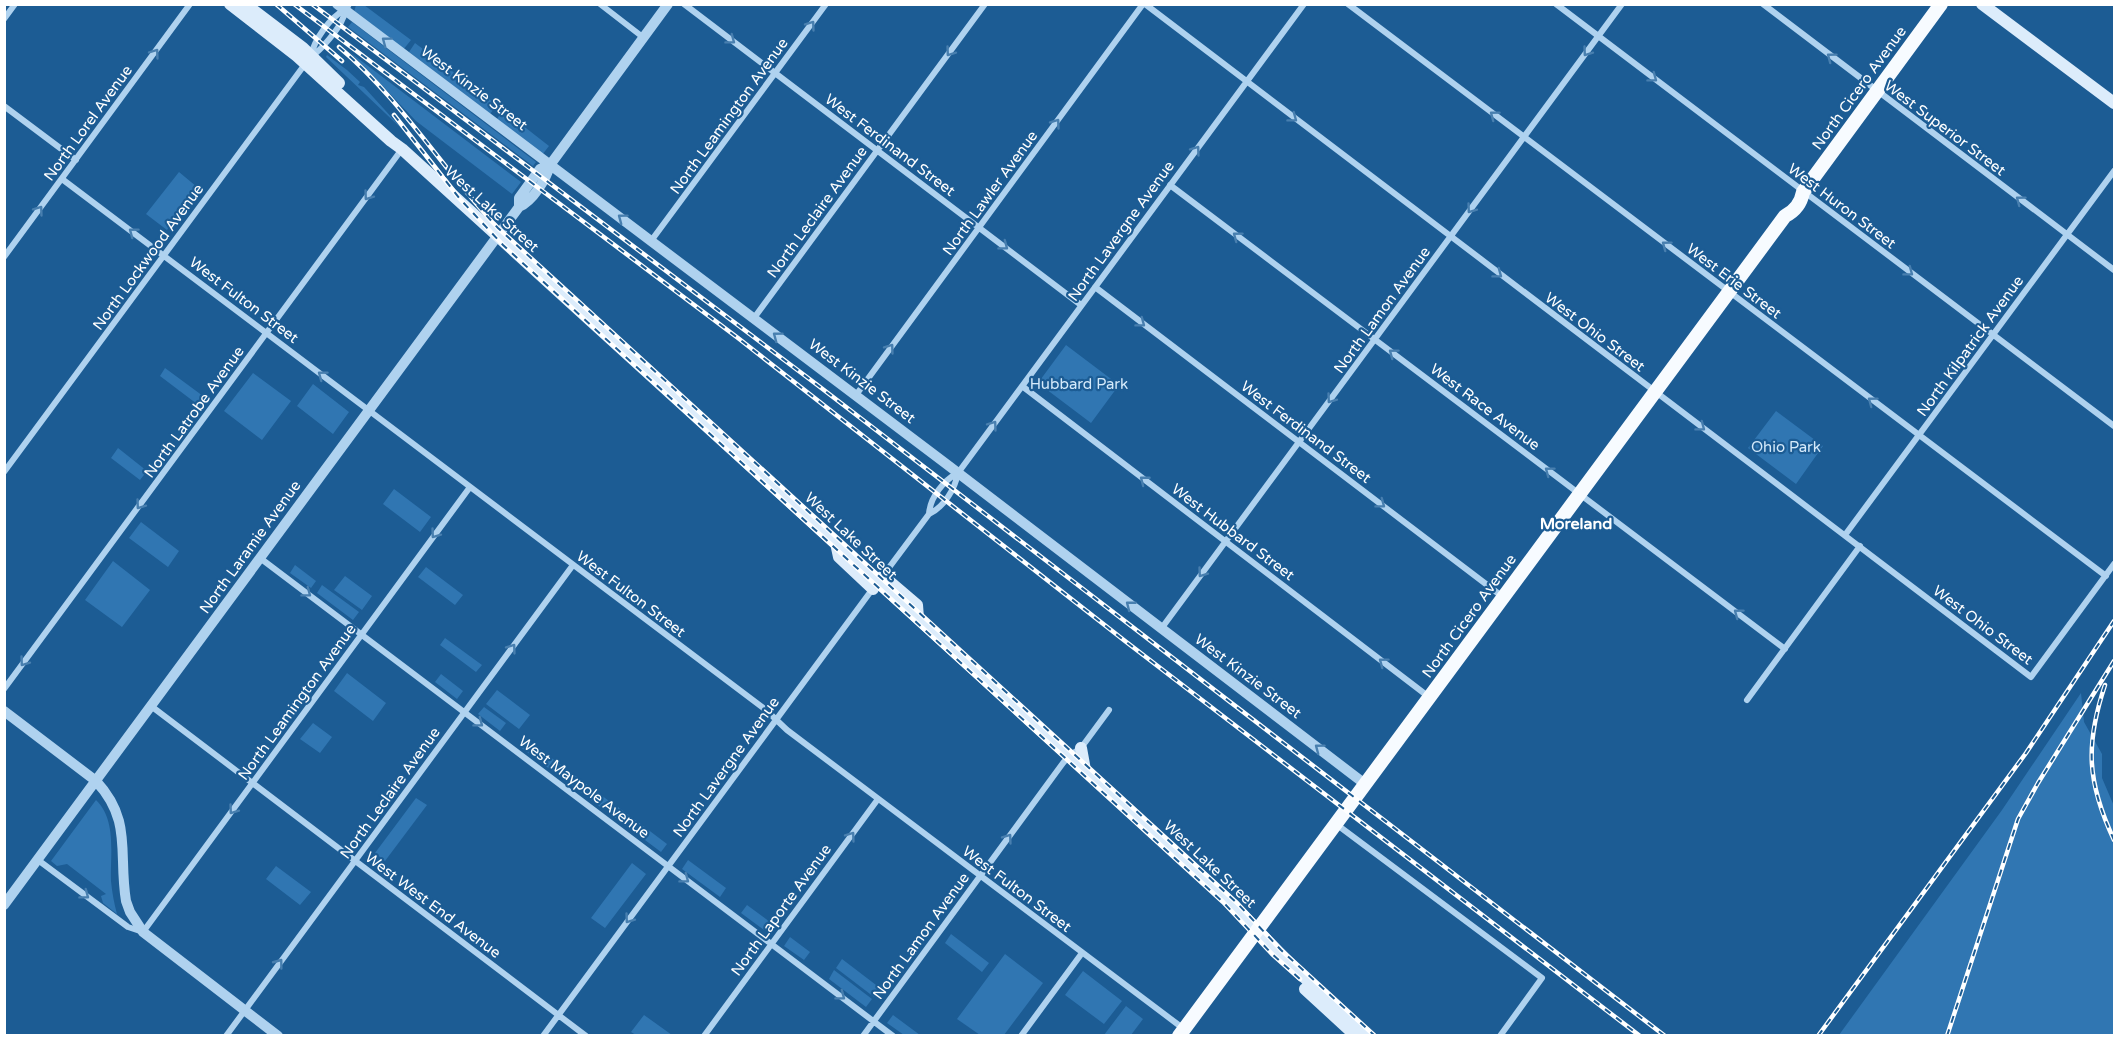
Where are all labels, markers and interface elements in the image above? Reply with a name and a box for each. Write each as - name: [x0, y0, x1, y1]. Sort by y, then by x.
- one-way arrow: [804, 20, 815, 31]
- street label: North Cicero Avenue: [1808, 23, 1910, 153]
- one-way arrow: [724, 32, 735, 43]
- street label: North Leamington Avenue: [666, 34, 792, 198]
- one-way arrow: [382, 37, 393, 48]
- street label: West Kinzie Street: [417, 42, 531, 134]
- one-way arrow: [947, 45, 958, 56]
- one-way arrow: [1583, 45, 1594, 56]
- one-way arrow: [148, 48, 159, 59]
- one-way arrow: [1827, 53, 1838, 64]
- street label: North Lorel Avenue: [40, 62, 136, 184]
- one-way arrow: [1647, 71, 1658, 82]
- street label: West Superior Street: [1881, 77, 2009, 180]
- street label: West Ferdinand Street: [821, 90, 959, 200]
- one-way arrow: [1286, 111, 1297, 122]
- one-way arrow: [1489, 111, 1500, 122]
- one-way arrow: [1049, 119, 1060, 130]
- street label: North Lawler Avenue: [939, 127, 1041, 259]
- street label: North Leclaire Avenue: [763, 143, 871, 281]
- one-way arrow: [1189, 146, 1200, 157]
- street label: North Lavergne Avenue: [1064, 157, 1178, 305]
- street label: West Huron Street: [1784, 160, 1900, 253]
- street label: West Lake Street: [441, 162, 543, 256]
- street label: North Lockwood Avenue: [89, 180, 207, 334]
- one-way arrow: [364, 189, 375, 200]
- one-way arrow: [2016, 196, 2027, 207]
- one-way arrow: [1467, 202, 1478, 213]
- one-way arrow: [32, 205, 43, 216]
- one-way arrow: [617, 215, 628, 226]
- one-way arrow: [129, 228, 140, 239]
- one-way arrow: [1233, 232, 1244, 243]
- one-way arrow: [997, 239, 1008, 250]
- street label: West Erie Street: [1683, 240, 1785, 323]
- one-way arrow: [1662, 241, 1673, 252]
- street label: North Lamon Avenue: [1330, 243, 1434, 377]
- street label: West Fulton Street: [186, 253, 302, 347]
- one-way arrow: [1902, 265, 1913, 276]
- one-way arrow: [1492, 267, 1503, 278]
- street label: North Kilpatrick Avenue: [1913, 272, 2027, 420]
- street label: West Ohio Street: [1541, 289, 1649, 376]
- one-way arrow: [1135, 315, 1146, 326]
- one-way arrow: [773, 332, 784, 343]
- street label: West Kinzie Street: [805, 335, 919, 427]
- street label: North Latrobe Avenue: [140, 343, 248, 481]
- one-way arrow: [883, 344, 894, 355]
- one-way arrow: [1389, 349, 1400, 360]
- street label: West Race Avenue: [1427, 360, 1543, 454]
- one-way arrow: [318, 371, 329, 382]
- park label: Hubbard Park: [1030, 375, 1128, 393]
- street label: West Ferdinand Street: [1237, 377, 1375, 487]
- one-way arrow: [1327, 393, 1338, 404]
- one-way arrow: [1868, 397, 1879, 408]
- one-way arrow: [1695, 420, 1706, 431]
- one-way arrow: [986, 421, 997, 432]
- park label: Ohio Park: [1751, 438, 1821, 456]
- one-way arrow: [1544, 467, 1555, 478]
- one-way arrow: [1140, 476, 1151, 487]
- street label: North Laramie Avenue: [196, 477, 304, 617]
- street label: West Hubbard Street: [1168, 480, 1298, 584]
- street label: West Lake Street: [801, 488, 901, 584]
- one-way arrow: [1374, 496, 1385, 507]
- one-way arrow: [136, 498, 147, 509]
- district label: Moreland: [1540, 514, 1612, 534]
- one-way arrow: [431, 528, 442, 539]
- street label: West Fulton Street: [573, 547, 689, 641]
- street label: North Cicero Avenue: [1418, 551, 1520, 681]
- one-way arrow: [1199, 567, 1210, 578]
- street label: West Ohio Street: [1929, 582, 2037, 669]
- one-way arrow: [300, 586, 311, 597]
- one-way arrow: [1126, 602, 1137, 613]
- one-way arrow: [1733, 610, 1744, 621]
- street label: North Leamington Avenue: [234, 620, 360, 784]
- street label: West Kinzie Street: [1191, 630, 1305, 722]
- one-way arrow: [505, 644, 516, 655]
- one-way arrow: [20, 655, 31, 666]
- one-way arrow: [1378, 658, 1389, 669]
- street label: North Lavergne Avenue: [669, 693, 783, 841]
- one-way arrow: [473, 716, 484, 727]
- street label: North Leclaire Avenue: [336, 724, 444, 862]
- street label: West Maypole Avenue: [515, 732, 653, 842]
- one-way arrow: [1314, 745, 1325, 756]
- one-way arrow: [229, 803, 240, 814]
- street label: West Lake Street: [1160, 816, 1260, 912]
- one-way arrow: [844, 832, 855, 843]
- one-way arrow: [1000, 834, 1011, 845]
- street label: North Laporte Avenue: [727, 841, 835, 979]
- street label: West Fulton Street: [959, 842, 1075, 936]
- street label: West West End Avenue: [362, 848, 504, 962]
- street label: North Lamon Avenue: [869, 869, 973, 1003]
- one-way arrow: [679, 871, 690, 882]
- one-way arrow: [79, 887, 90, 898]
- one-way arrow: [625, 912, 636, 923]
- one-way arrow: [272, 959, 283, 970]
- one-way arrow: [834, 989, 845, 1000]

